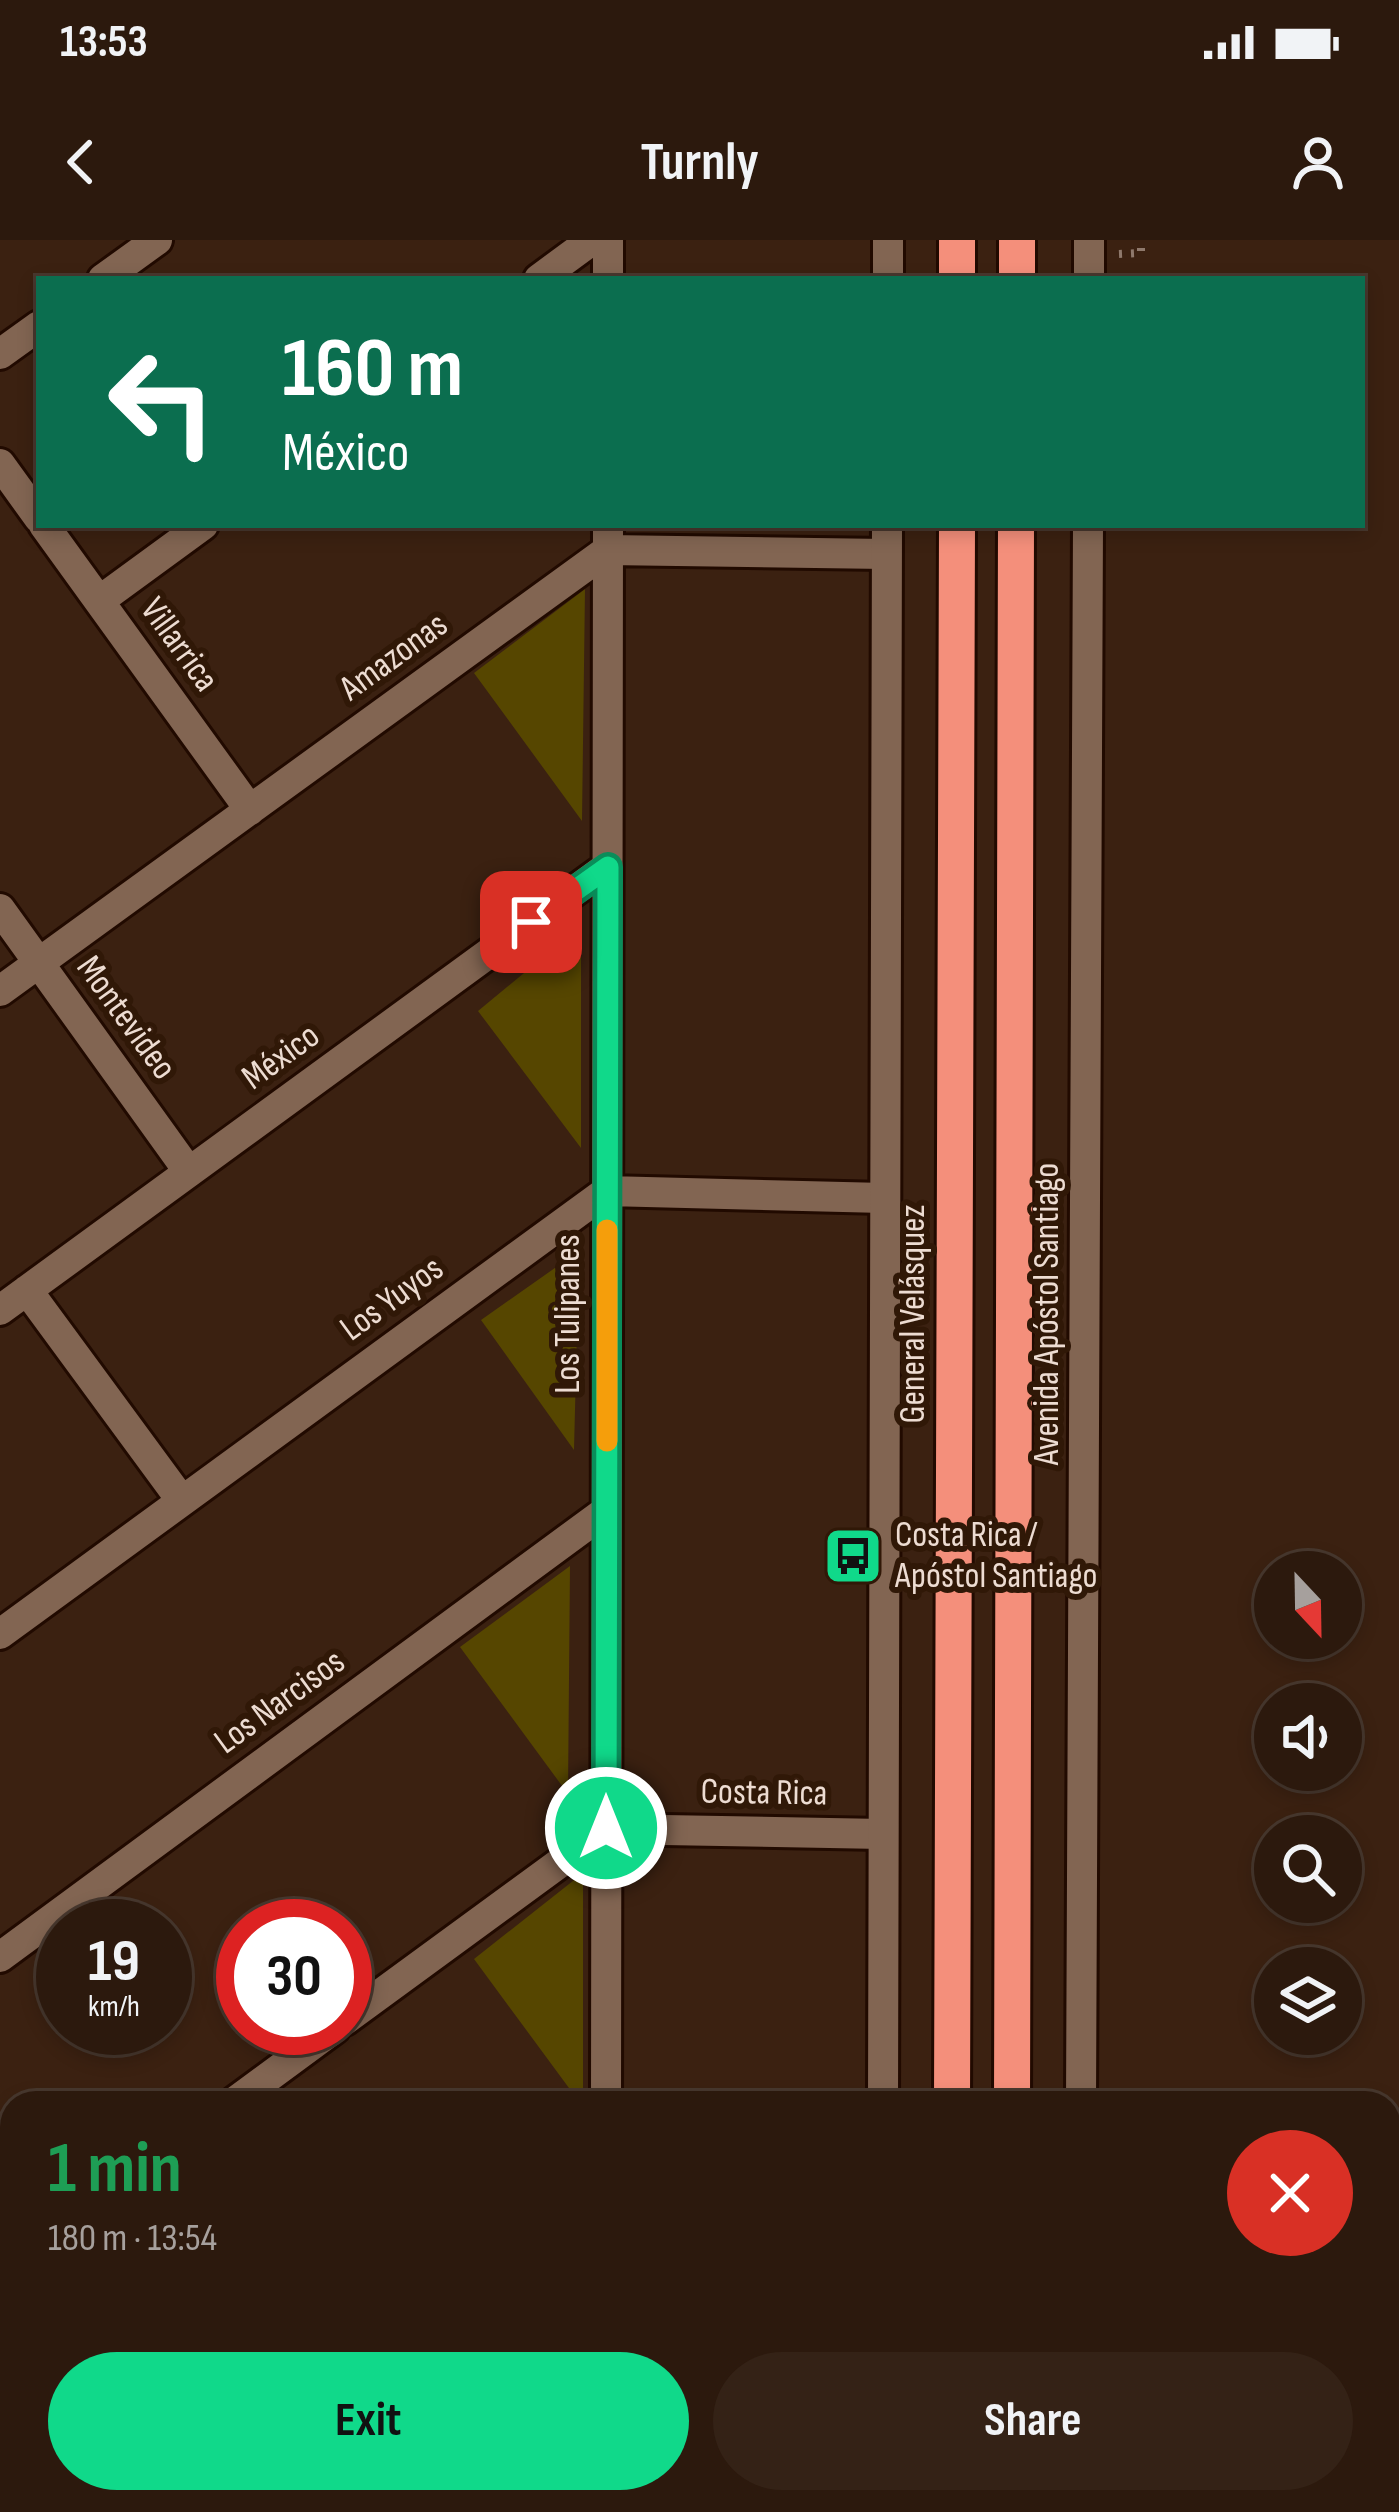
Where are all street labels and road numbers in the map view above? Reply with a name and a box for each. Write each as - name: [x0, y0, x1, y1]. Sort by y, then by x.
- street label: Villarrica: [131, 590, 227, 700]
- street label: Amazonas: [331, 604, 456, 711]
- street label: Montevideo: [67, 948, 185, 1088]
- street label: México: [234, 1015, 328, 1099]
- street label: Avenida Apóstol Santiago: [1026, 1163, 1069, 1466]
- street label: General Velásquez: [892, 1204, 935, 1423]
- street label: Los Tulipanes: [547, 1234, 590, 1394]
- street label: Los Yuyos: [332, 1247, 452, 1351]
- street label: Los Narcisos: [207, 1640, 353, 1764]
- street label: Costa Rica: [700, 1770, 828, 1816]

